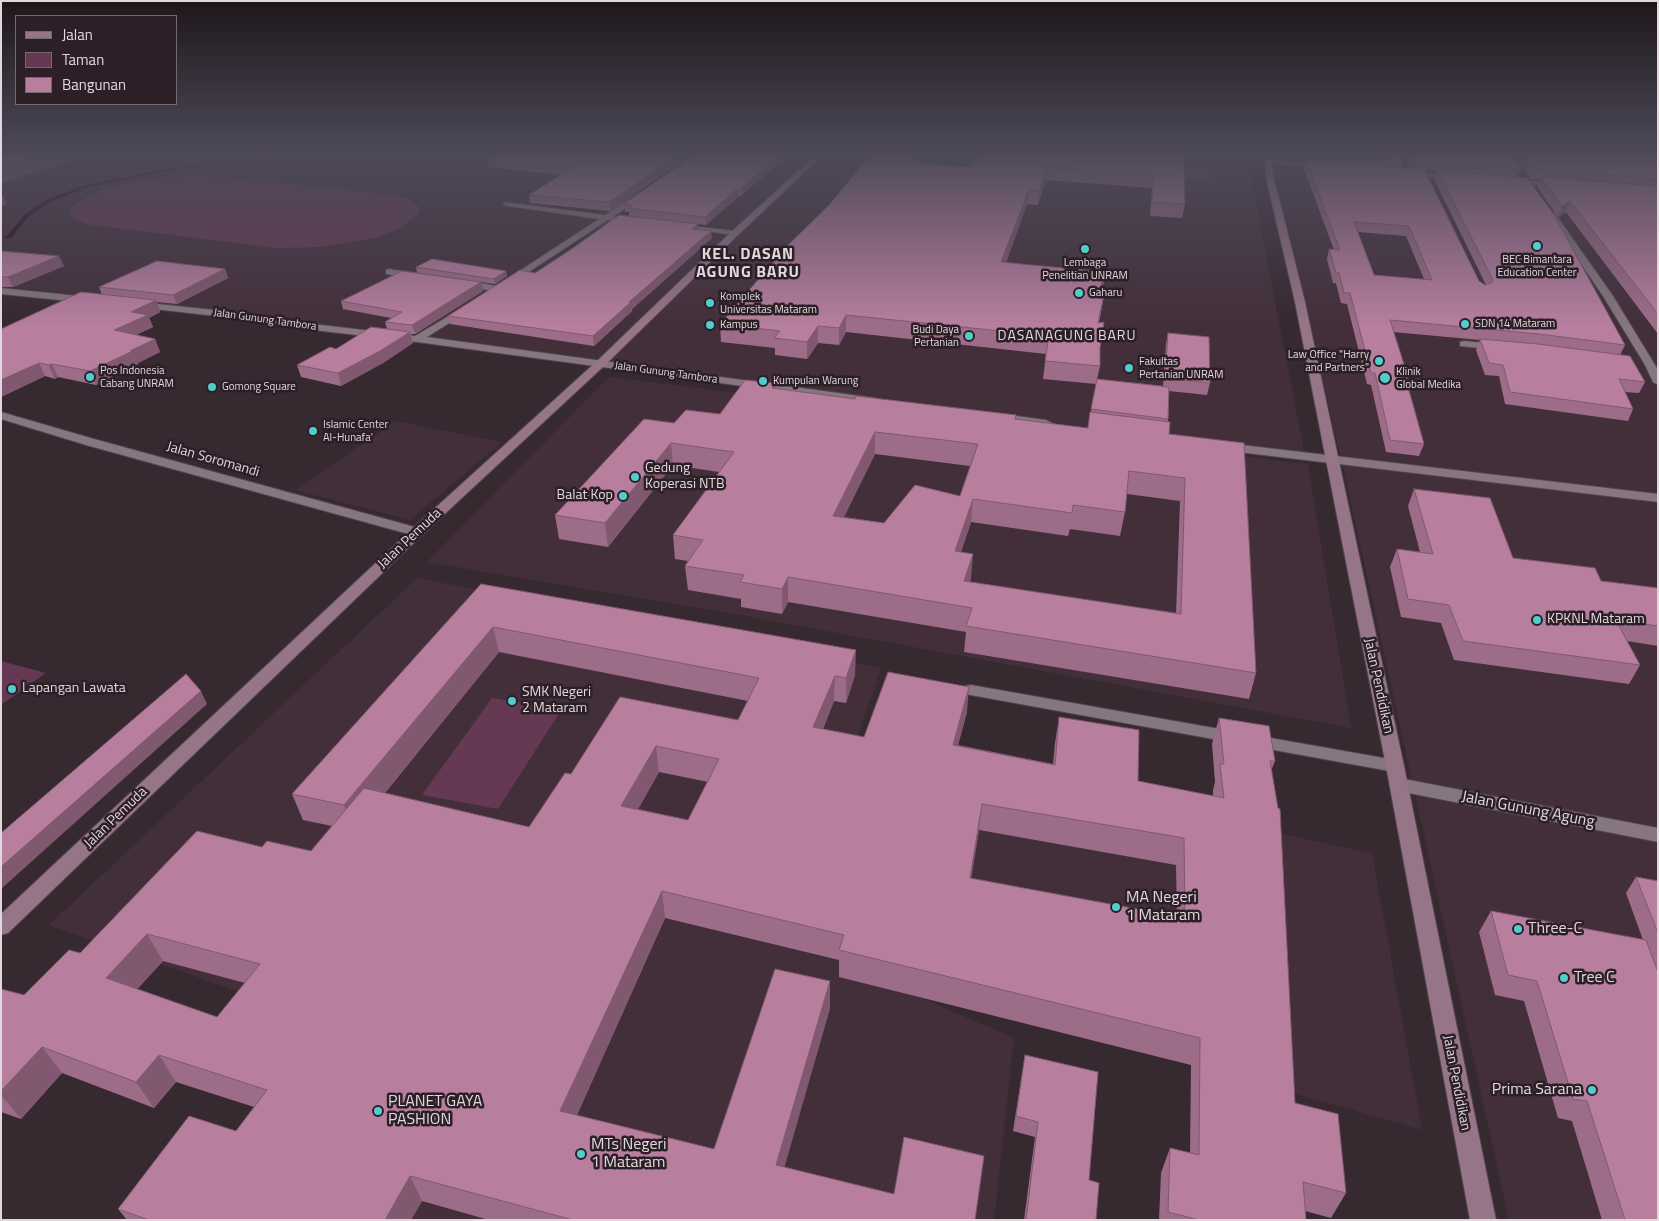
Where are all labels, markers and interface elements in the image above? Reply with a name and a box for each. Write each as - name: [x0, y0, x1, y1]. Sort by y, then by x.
- legend: [15, 15, 178, 105]
- text: Jalan: [62, 23, 93, 46]
- text: Taman: [62, 48, 104, 71]
- text: Bangunan: [62, 73, 126, 96]
- marker: BEC Bimantara Education Center: [1531, 240, 1543, 252]
- marker: Lembaga Penelitian UNRAM: [1079, 243, 1091, 255]
- district label: KEL. DASAN AGUNG BARU: [695, 245, 801, 283]
- place label: BEC Bimantara Education Center: [1498, 253, 1576, 279]
- place label: Lembaga Penelitian UNRAM: [1042, 256, 1128, 282]
- place label: Gaharu: [1089, 286, 1122, 300]
- marker: Gaharu: [1073, 287, 1085, 299]
- place label: Komplek Universitas Mataram: [720, 290, 817, 316]
- marker: Komplek Universitas Mataram: [704, 297, 716, 309]
- street label: Jalan Gunung Tambora: [213, 306, 317, 334]
- place label: SDN 14 Mataram: [1475, 317, 1555, 331]
- place label: Kampus: [720, 318, 758, 332]
- marker: SDN 14 Mataram: [1459, 318, 1471, 330]
- marker: Kampus: [704, 319, 716, 331]
- place label: Budi Daya Pertanian: [912, 323, 959, 349]
- district label: DASANAGUNG BARU: [996, 329, 1138, 345]
- marker: Budi Daya Pertanian: [963, 330, 975, 342]
- place label: Law Office "Harry and Partners": [1288, 348, 1369, 374]
- place label: Fakultas Pertanian UNRAM: [1139, 355, 1223, 381]
- marker: Law Office "Harry and Partners": [1373, 355, 1385, 367]
- street label: Jalan Gunung Tambora: [614, 359, 718, 387]
- marker: Fakultas Pertanian UNRAM: [1123, 362, 1135, 374]
- place label: Pos Indonesia Cabang UNRAM: [100, 364, 174, 390]
- place label: Klinik Global Medika: [1396, 365, 1461, 391]
- marker: Pos Indonesia Cabang UNRAM: [84, 371, 96, 383]
- marker: Klinik Global Medika: [1378, 371, 1392, 385]
- place label: Kumpulan Warung: [773, 374, 858, 388]
- marker: Kumpulan Warung: [757, 375, 769, 387]
- place label: Gomong Square: [222, 380, 296, 394]
- marker: Gomong Square: [206, 381, 218, 393]
- place label: Islamic Center Al-Hunafa': [323, 418, 388, 444]
- marker: Islamic Center Al-Hunafa': [307, 425, 319, 437]
- street label: Jalan Soromandi: [165, 439, 261, 481]
- place label: Gedung Koperasi NTB: [645, 461, 725, 494]
- marker: Gedung Koperasi NTB: [629, 471, 641, 483]
- place label: Balat Kop: [557, 488, 613, 504]
- marker: Balat Kop: [617, 490, 629, 502]
- street label: Jalan Pemuda: [375, 505, 445, 573]
- place label: KPKNL Mataram: [1547, 612, 1645, 628]
- marker: KPKNL Mataram: [1531, 614, 1543, 626]
- street label: Jalan Pendidikan: [1360, 637, 1396, 735]
- place label: Lapangan Lawata: [22, 681, 126, 697]
- marker: Lapangan Lawata: [6, 683, 18, 695]
- place label: SMK Negeri 2 Mataram: [522, 685, 591, 718]
- marker: SMK Negeri 2 Mataram: [506, 695, 518, 707]
- street label: Jalan Pemuda: [81, 784, 151, 852]
- street label: Jalan Gunung Agung: [1460, 788, 1596, 832]
- place label: MA Negeri 1 Mataram: [1126, 888, 1200, 926]
- marker: MA Negeri 1 Mataram: [1110, 901, 1122, 913]
- place label: Three-C: [1528, 919, 1582, 939]
- marker: Three-C: [1512, 923, 1524, 935]
- place label: Tree C: [1574, 968, 1615, 988]
- marker: Tree C: [1558, 972, 1570, 984]
- street label: Jalan Pendidikan: [1439, 1034, 1473, 1132]
- place label: Prima Sarana: [1492, 1080, 1582, 1100]
- marker: Prima Sarana: [1586, 1084, 1598, 1096]
- place label: PLANET GAYA PASHION: [388, 1092, 482, 1130]
- marker: PLANET GAYA PASHION: [372, 1105, 384, 1117]
- place label: MTs Negeri 1 Mataram: [591, 1135, 667, 1173]
- marker: MTs Negeri 1 Mataram: [575, 1148, 587, 1160]

